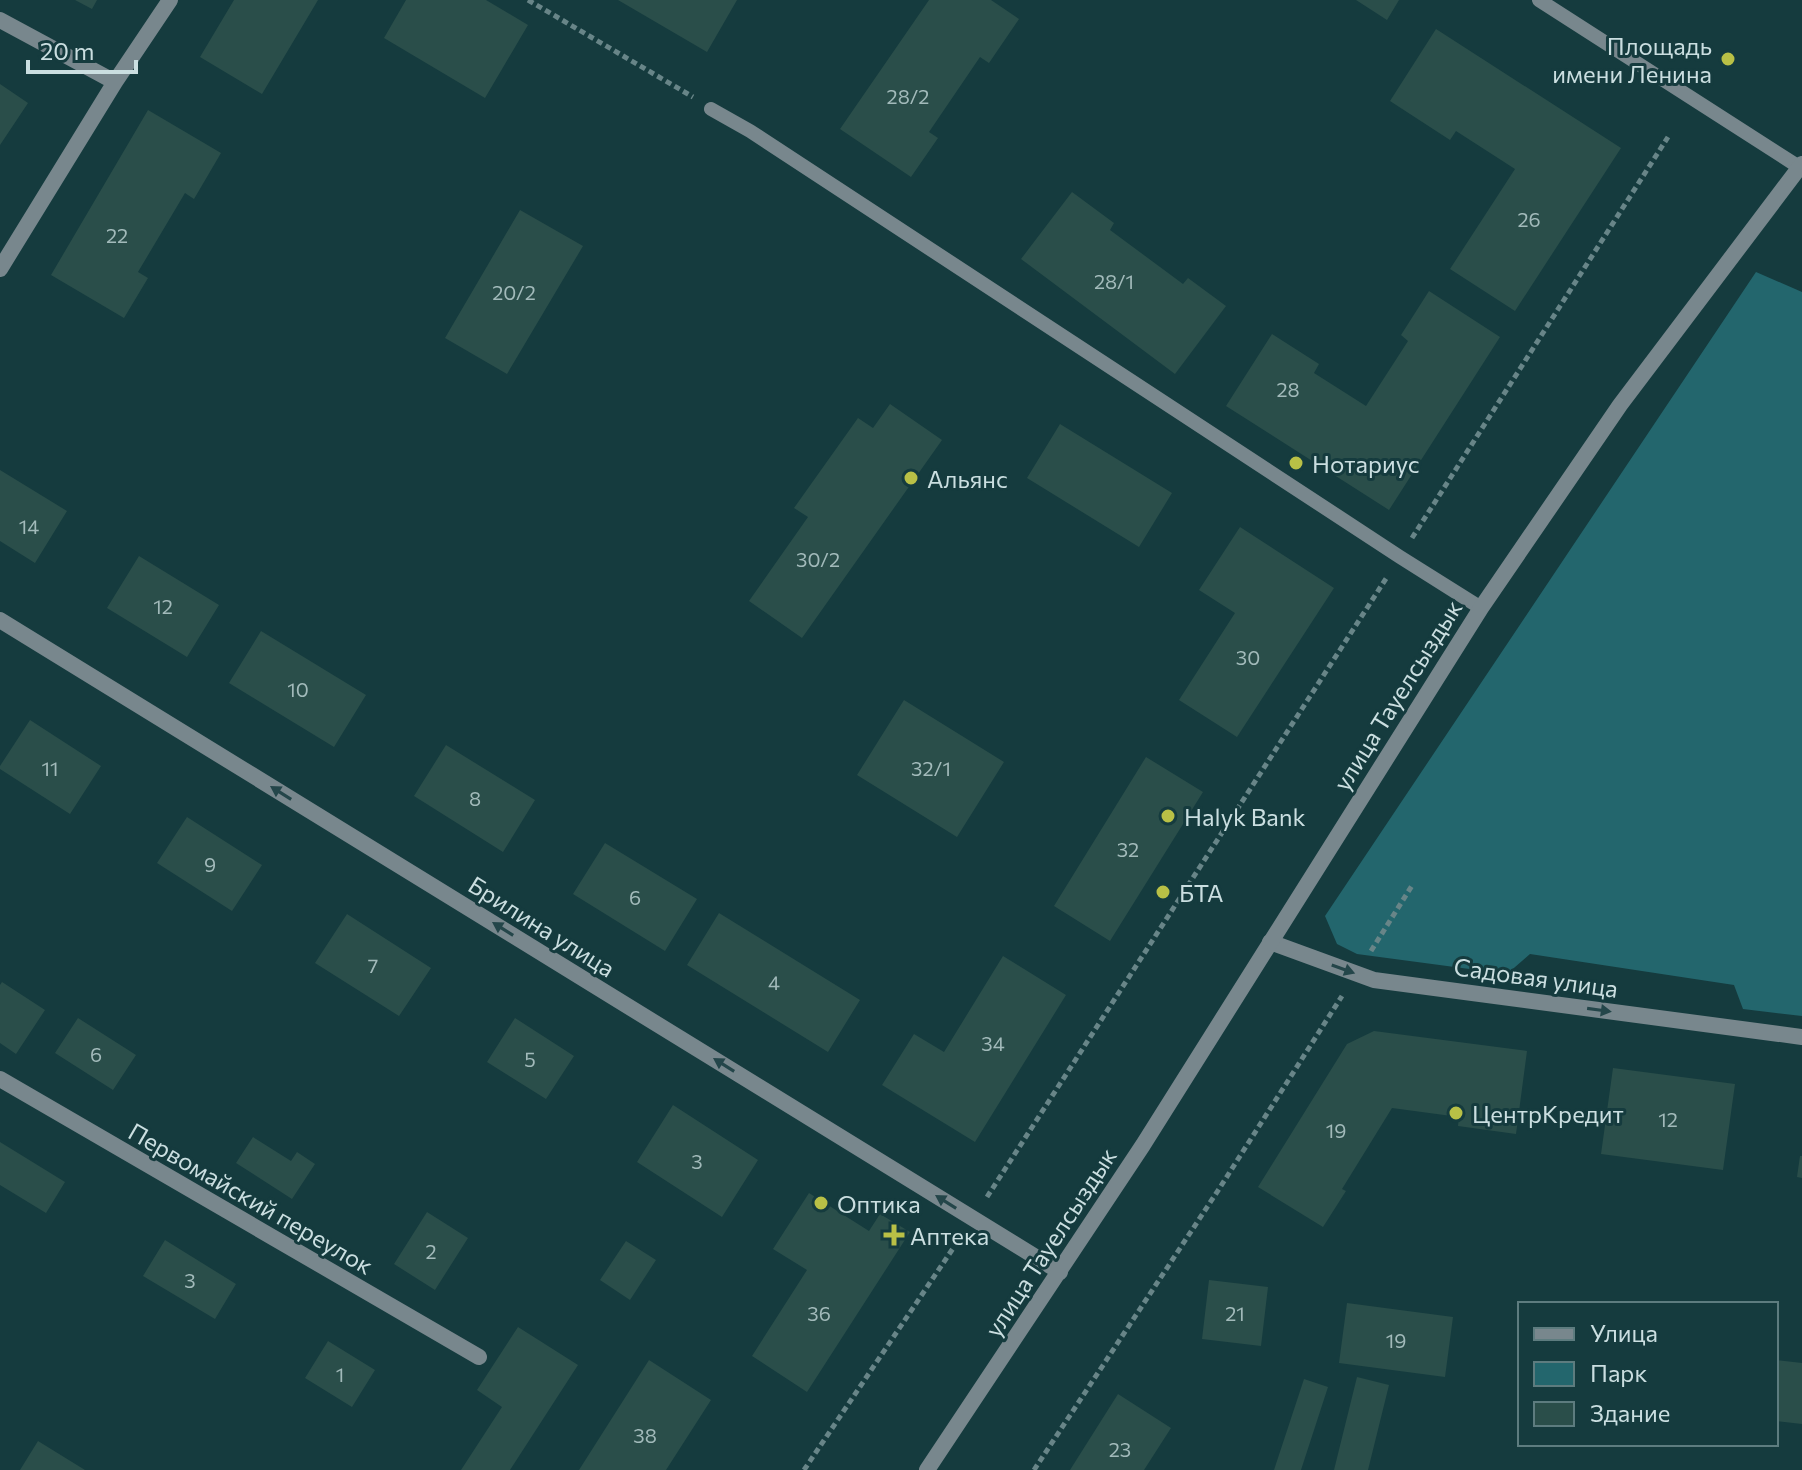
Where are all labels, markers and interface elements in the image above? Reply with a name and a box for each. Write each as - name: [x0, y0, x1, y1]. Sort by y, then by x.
- scale bar: [28, 24, 136, 74]
- place label: Площадь имени Ленина: [1552, 31, 1712, 88]
- text: 20 m: [40, 36, 94, 65]
- marker: Площадь имени Ленина: [1719, 50, 1737, 68]
- house number: 28/2: [887, 84, 929, 108]
- house number: 26: [1517, 207, 1541, 231]
- house number: 22: [106, 223, 128, 247]
- house number: 28/1: [1094, 269, 1134, 293]
- house number: 20/2: [492, 280, 536, 304]
- house number: 28: [1276, 377, 1300, 401]
- place label: Нотариус: [1312, 449, 1420, 478]
- marker: Нотариус: [1287, 454, 1305, 472]
- place label: Альянс: [927, 464, 1008, 493]
- marker: Альянс: [902, 469, 920, 487]
- house number: 14: [19, 514, 39, 538]
- house number: 30/2: [796, 547, 840, 571]
- house number: 12: [153, 594, 173, 618]
- street label: улица Тауелсыздык: [1327, 594, 1468, 796]
- house number: 30: [1236, 645, 1260, 669]
- house number: 10: [287, 677, 309, 701]
- house number: 11: [41, 756, 59, 780]
- house number: 32/1: [911, 756, 951, 780]
- one-way arrow: [270, 786, 292, 800]
- house number: 8: [469, 786, 481, 810]
- place label: Halyk Bank: [1184, 802, 1305, 831]
- marker: Halyk Bank: [1159, 807, 1177, 825]
- house number: 32: [1117, 837, 1139, 861]
- house number: 9: [204, 852, 216, 876]
- street label: Брилина улица: [464, 870, 620, 982]
- place label: БТА: [1179, 878, 1224, 907]
- marker: БТА: [1154, 883, 1172, 901]
- house number: 6: [629, 885, 641, 909]
- one-way arrow: [492, 922, 513, 937]
- street label: Садовая улица: [1452, 951, 1620, 1003]
- house number: 7: [368, 953, 378, 977]
- one-way arrow: [1331, 963, 1355, 976]
- house number: 4: [768, 970, 780, 994]
- one-way arrow: [1587, 1004, 1612, 1017]
- house number: 34: [981, 1031, 1005, 1055]
- house number: 6: [90, 1042, 102, 1066]
- house number: 5: [524, 1047, 536, 1071]
- one-way arrow: [713, 1059, 735, 1073]
- place label: ЦентрКредит: [1472, 1099, 1624, 1128]
- marker: ЦентрКредит: [1447, 1104, 1465, 1122]
- house number: 12: [1658, 1107, 1678, 1131]
- street label: Первомайский переулок: [124, 1116, 378, 1280]
- house number: 19: [1326, 1118, 1346, 1142]
- street label: улица Тауелсыздык: [978, 1142, 1122, 1342]
- house number: 3: [691, 1149, 703, 1173]
- place label: Оптика: [837, 1189, 921, 1218]
- marker: Оптика: [812, 1194, 830, 1212]
- one-way arrow: [935, 1194, 956, 1209]
- place label: Аптека: [910, 1221, 989, 1250]
- marker: Аптека: [885, 1226, 903, 1244]
- house number: 2: [425, 1239, 437, 1263]
- house number: 3: [184, 1268, 196, 1292]
- house number: 36: [807, 1301, 831, 1325]
- house number: 21: [1225, 1301, 1245, 1325]
- legend: [1518, 1302, 1778, 1446]
- text: Улица: [1590, 1318, 1658, 1347]
- house number: 19: [1386, 1328, 1406, 1352]
- text: Парк: [1590, 1358, 1647, 1387]
- house number: 1: [336, 1362, 344, 1386]
- text: Здание: [1590, 1398, 1670, 1427]
- house number: 38: [633, 1423, 657, 1447]
- house number: 23: [1109, 1437, 1131, 1461]

